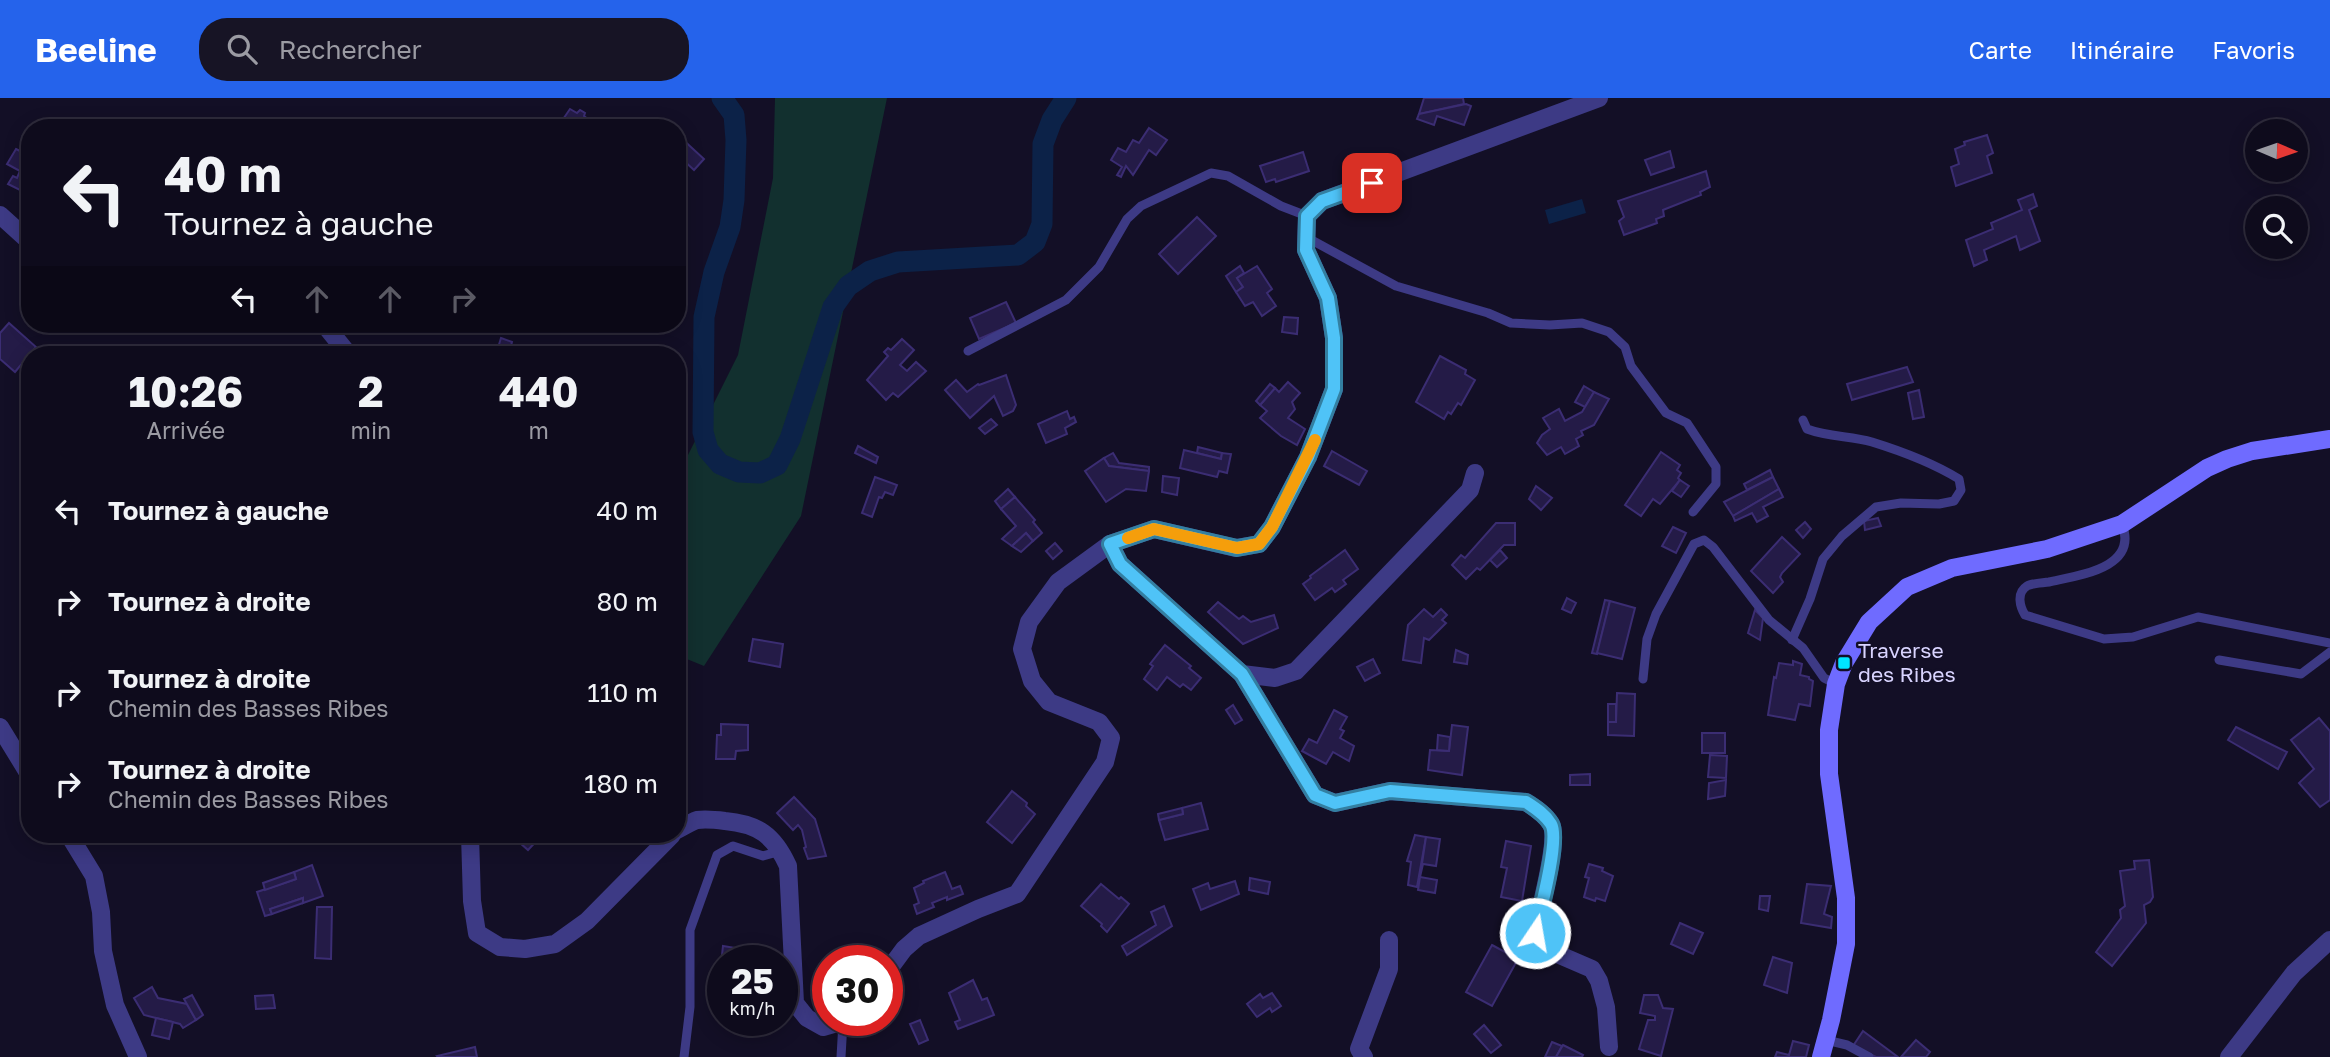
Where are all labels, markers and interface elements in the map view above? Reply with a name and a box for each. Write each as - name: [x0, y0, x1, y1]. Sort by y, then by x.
- search box: [199, 18, 689, 81]
- text: Beeline: [35, 30, 157, 69]
- icon: search: [223, 30, 261, 68]
- text: Rechercher: [279, 34, 422, 65]
- text: Carte: [1969, 35, 2032, 64]
- text: Itinéraire: [2070, 35, 2174, 64]
- text: Favoris: [2212, 35, 2295, 64]
- north arrow: [2245, 119, 2308, 182]
- map controls: [2245, 119, 2308, 259]
- text: 40 m: [164, 144, 282, 203]
- icon: left: [49, 147, 140, 238]
- pin: [1342, 153, 1402, 213]
- icon: arrive: [1353, 164, 1391, 202]
- button: search: [2245, 196, 2308, 259]
- text: Tournez à gauche: [164, 204, 433, 242]
- icon: left: [225, 280, 263, 318]
- icon: ahead: [298, 280, 336, 318]
- icon: ahead: [371, 280, 409, 318]
- icon: right: [444, 280, 482, 318]
- text: 10:26: [128, 366, 243, 416]
- text: 2: [358, 366, 384, 416]
- text: 440: [499, 366, 579, 416]
- text: Arrivée: [146, 416, 225, 444]
- text: min: [351, 416, 391, 444]
- text: m: [528, 416, 549, 444]
- icon: left: [49, 492, 87, 530]
- text: Tournez à gauche: [108, 495, 329, 526]
- text: 40 m: [597, 495, 658, 526]
- icon: right: [49, 583, 87, 621]
- text: Tournez à droite: [108, 586, 311, 617]
- text: 80 m: [597, 586, 658, 617]
- place label: Traverse des Ribes: [1858, 637, 1956, 687]
- marker: Traverse des Ribes: [1836, 655, 1852, 671]
- text: Tournez à droite: [108, 663, 311, 694]
- icon: right: [49, 674, 87, 712]
- text: 110 m: [587, 677, 658, 708]
- text: Chemin des Basses Ribes: [108, 694, 389, 722]
- text: Tournez à droite: [108, 754, 311, 785]
- icon: right: [49, 765, 87, 803]
- text: 180 m: [584, 768, 658, 799]
- text: Chemin des Basses Ribes: [108, 785, 389, 813]
- position arrow: [1498, 896, 1572, 970]
- speed limit sign: 30: [812, 945, 903, 1036]
- text: 25: [731, 960, 774, 1002]
- text: km/h: [730, 997, 775, 1019]

